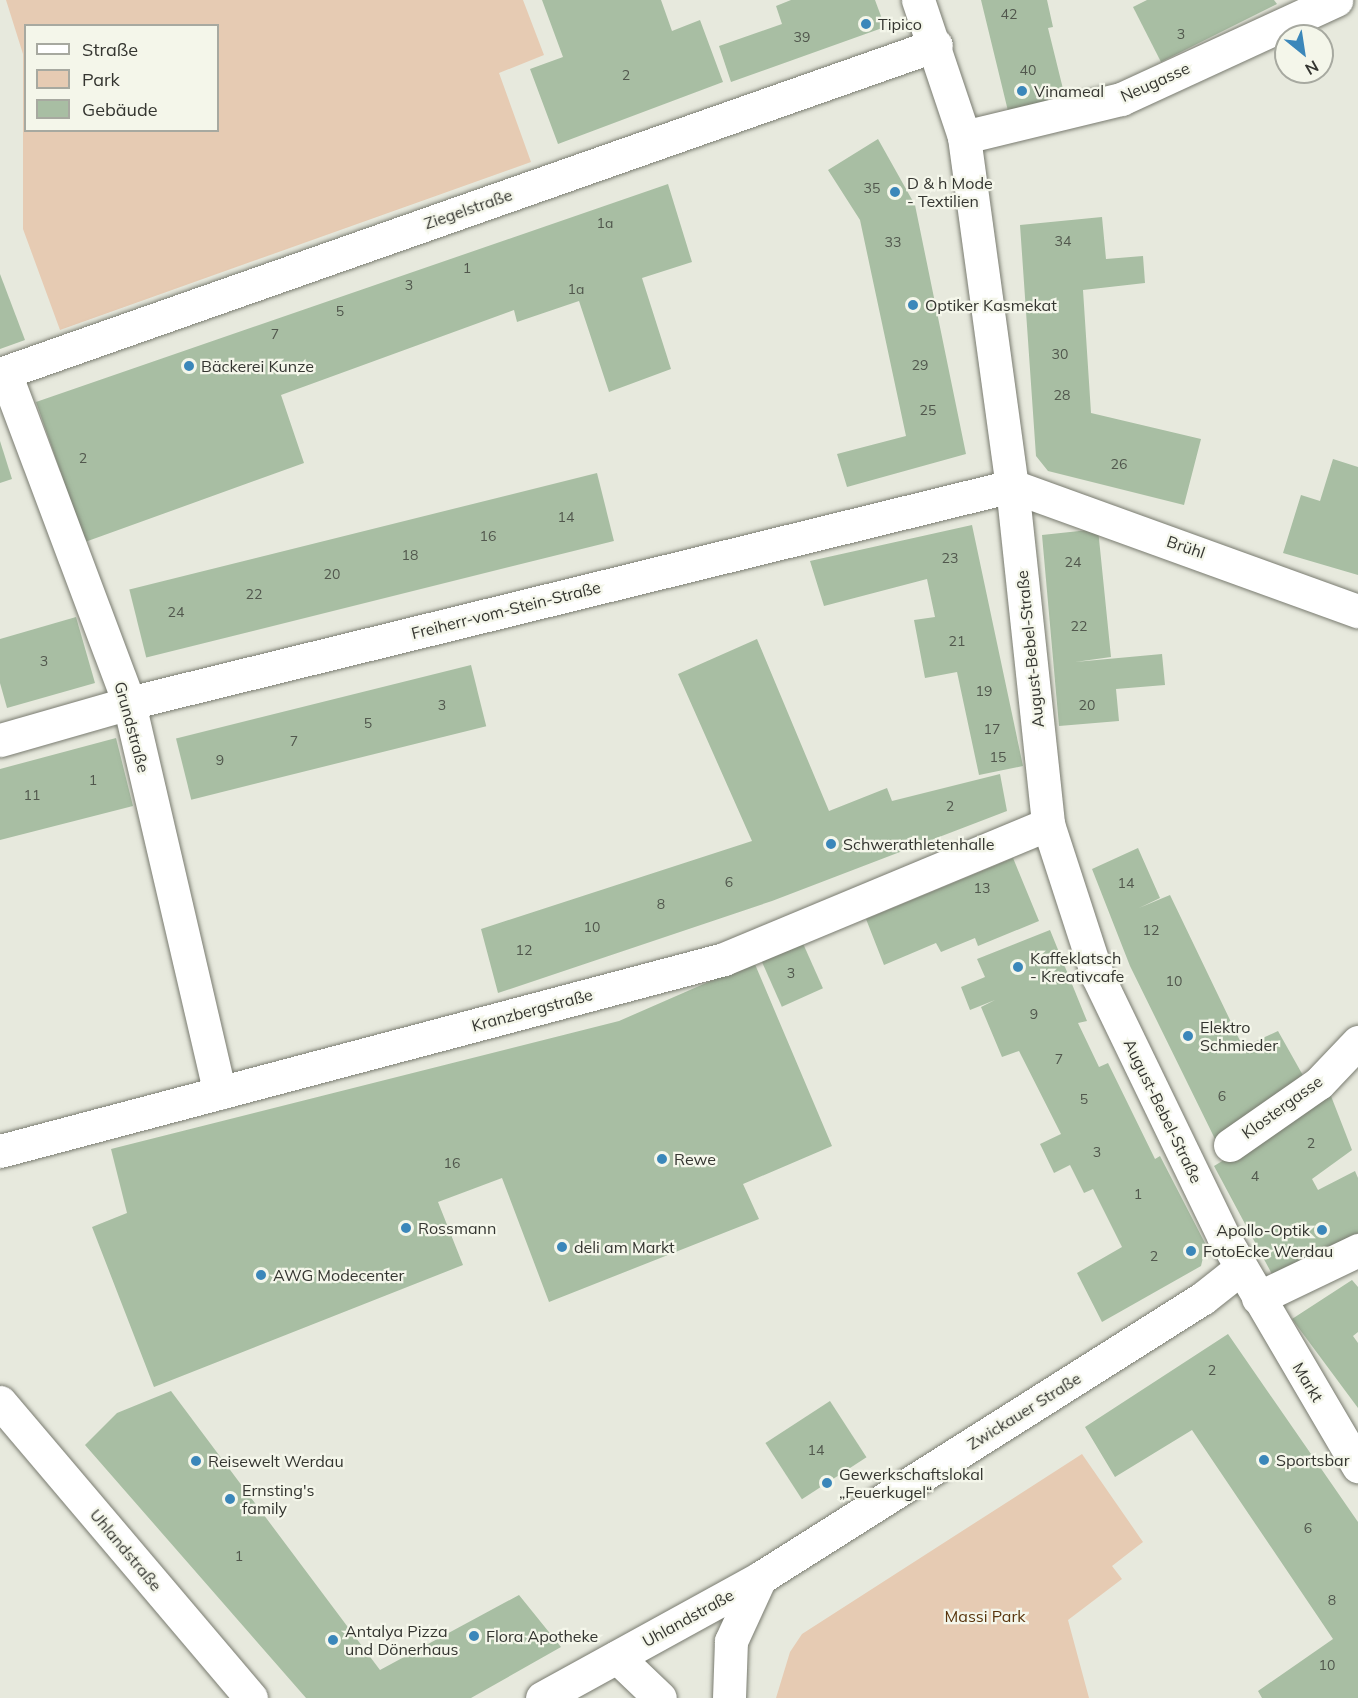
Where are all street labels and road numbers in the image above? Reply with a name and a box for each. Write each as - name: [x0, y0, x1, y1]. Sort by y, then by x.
- street label: Neugasse: [1117, 58, 1193, 106]
- street label: Ziegelstraße: [421, 185, 515, 233]
- street label: Brühl: [1164, 532, 1208, 562]
- street label: August-Bebel-Straße: [1012, 569, 1048, 729]
- street label: Freiherr-vom-Stein-Straße: [409, 577, 603, 643]
- street label: Grundstraße: [111, 679, 153, 775]
- street label: Kranzbergstraße: [469, 985, 595, 1035]
- street label: August-Bebel-Straße: [1120, 1036, 1206, 1186]
- street label: Klostergasse: [1238, 1071, 1326, 1143]
- street label: Markt: [1289, 1359, 1327, 1405]
- street label: Zwickauer Straße: [964, 1368, 1084, 1454]
- street label: Uhlandstraße: [86, 1505, 166, 1595]
- street label: Uhlandstraße: [639, 1585, 737, 1651]

